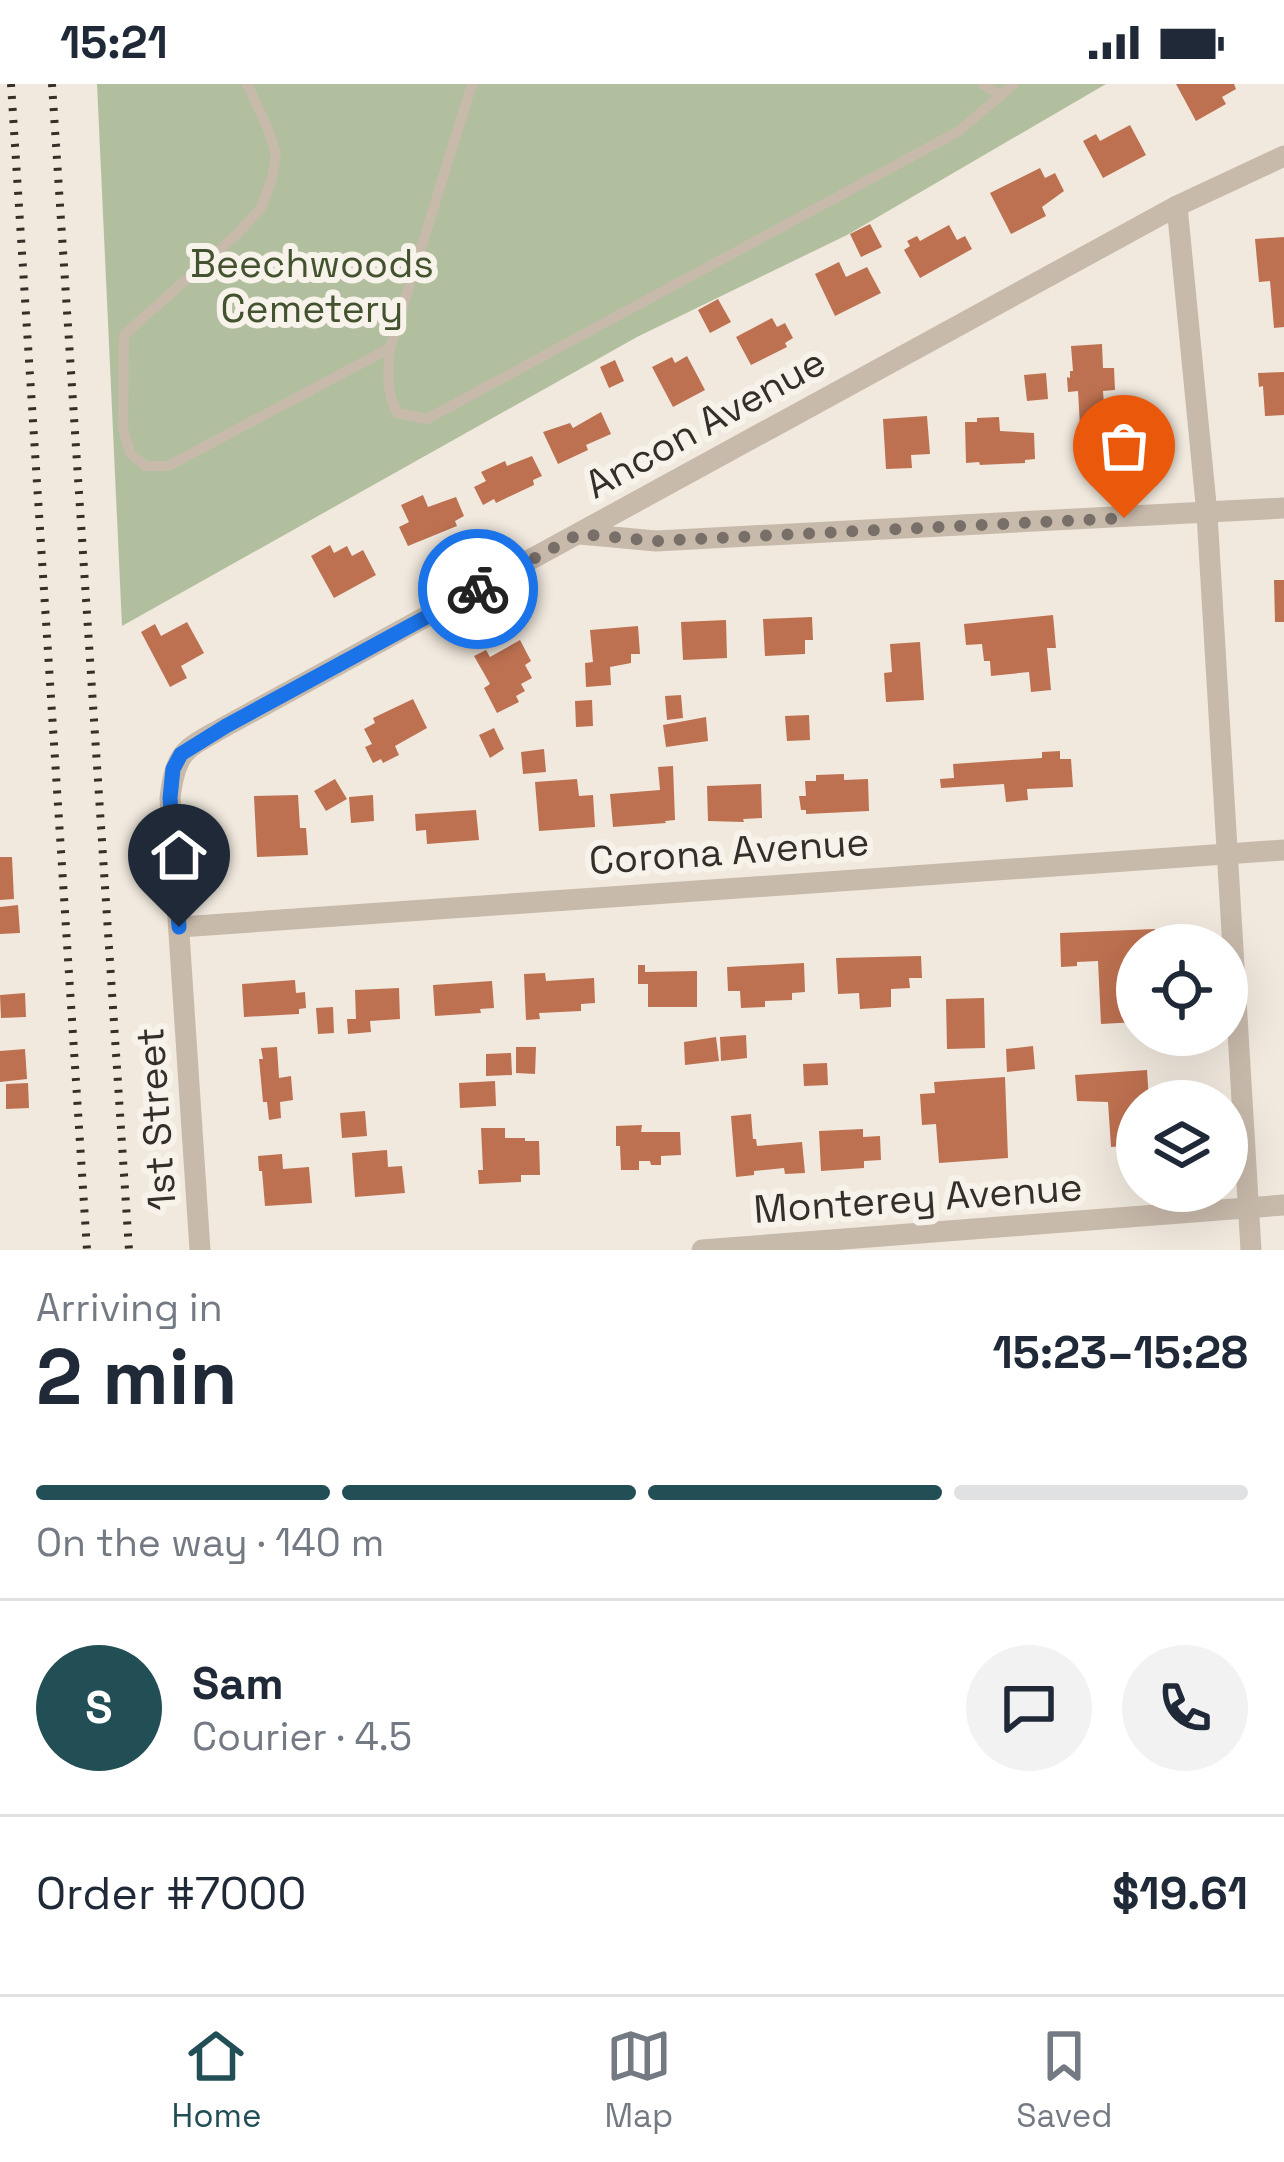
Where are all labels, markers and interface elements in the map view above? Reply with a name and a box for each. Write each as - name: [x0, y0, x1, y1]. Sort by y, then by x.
- text: 15:21: [60, 14, 168, 71]
- park label: Beechwoods Cemetery: [190, 239, 434, 333]
- street label: Ancon Avenue: [576, 337, 834, 509]
- pin: [1073, 395, 1175, 518]
- icon: bag: [1091, 413, 1157, 479]
- courier: [418, 529, 538, 649]
- icon: bike: [445, 556, 511, 622]
- pin: [128, 804, 230, 927]
- street label: Corona Avenue: [587, 817, 871, 885]
- icon: home: [146, 822, 212, 888]
- map controls: [1116, 924, 1248, 1212]
- button: locate: [1116, 924, 1248, 1056]
- street label: 1st Street: [125, 1026, 187, 1212]
- button: layers: [1116, 1080, 1248, 1212]
- street label: Monterey Avenue: [752, 1162, 1084, 1234]
- text: Arriving in: [36, 1283, 223, 1332]
- text: 15:23–15:28: [992, 1324, 1248, 1381]
- text: 2 min: [36, 1327, 238, 1427]
- text: On the way · 140 m: [36, 1518, 384, 1567]
- button: chat: [966, 1645, 1092, 1771]
- button: phone: [1122, 1645, 1248, 1771]
- text: Sam: [192, 1655, 284, 1712]
- text: S: [85, 1679, 113, 1736]
- text: Courier · 4.5: [192, 1712, 412, 1761]
- text: Order #7000: [36, 1865, 306, 1922]
- text: $19.61: [1112, 1865, 1248, 1922]
- tab: Home: [172, 2023, 261, 2137]
- tab: Map: [604, 2023, 673, 2137]
- tab: Saved: [1016, 2023, 1112, 2137]

